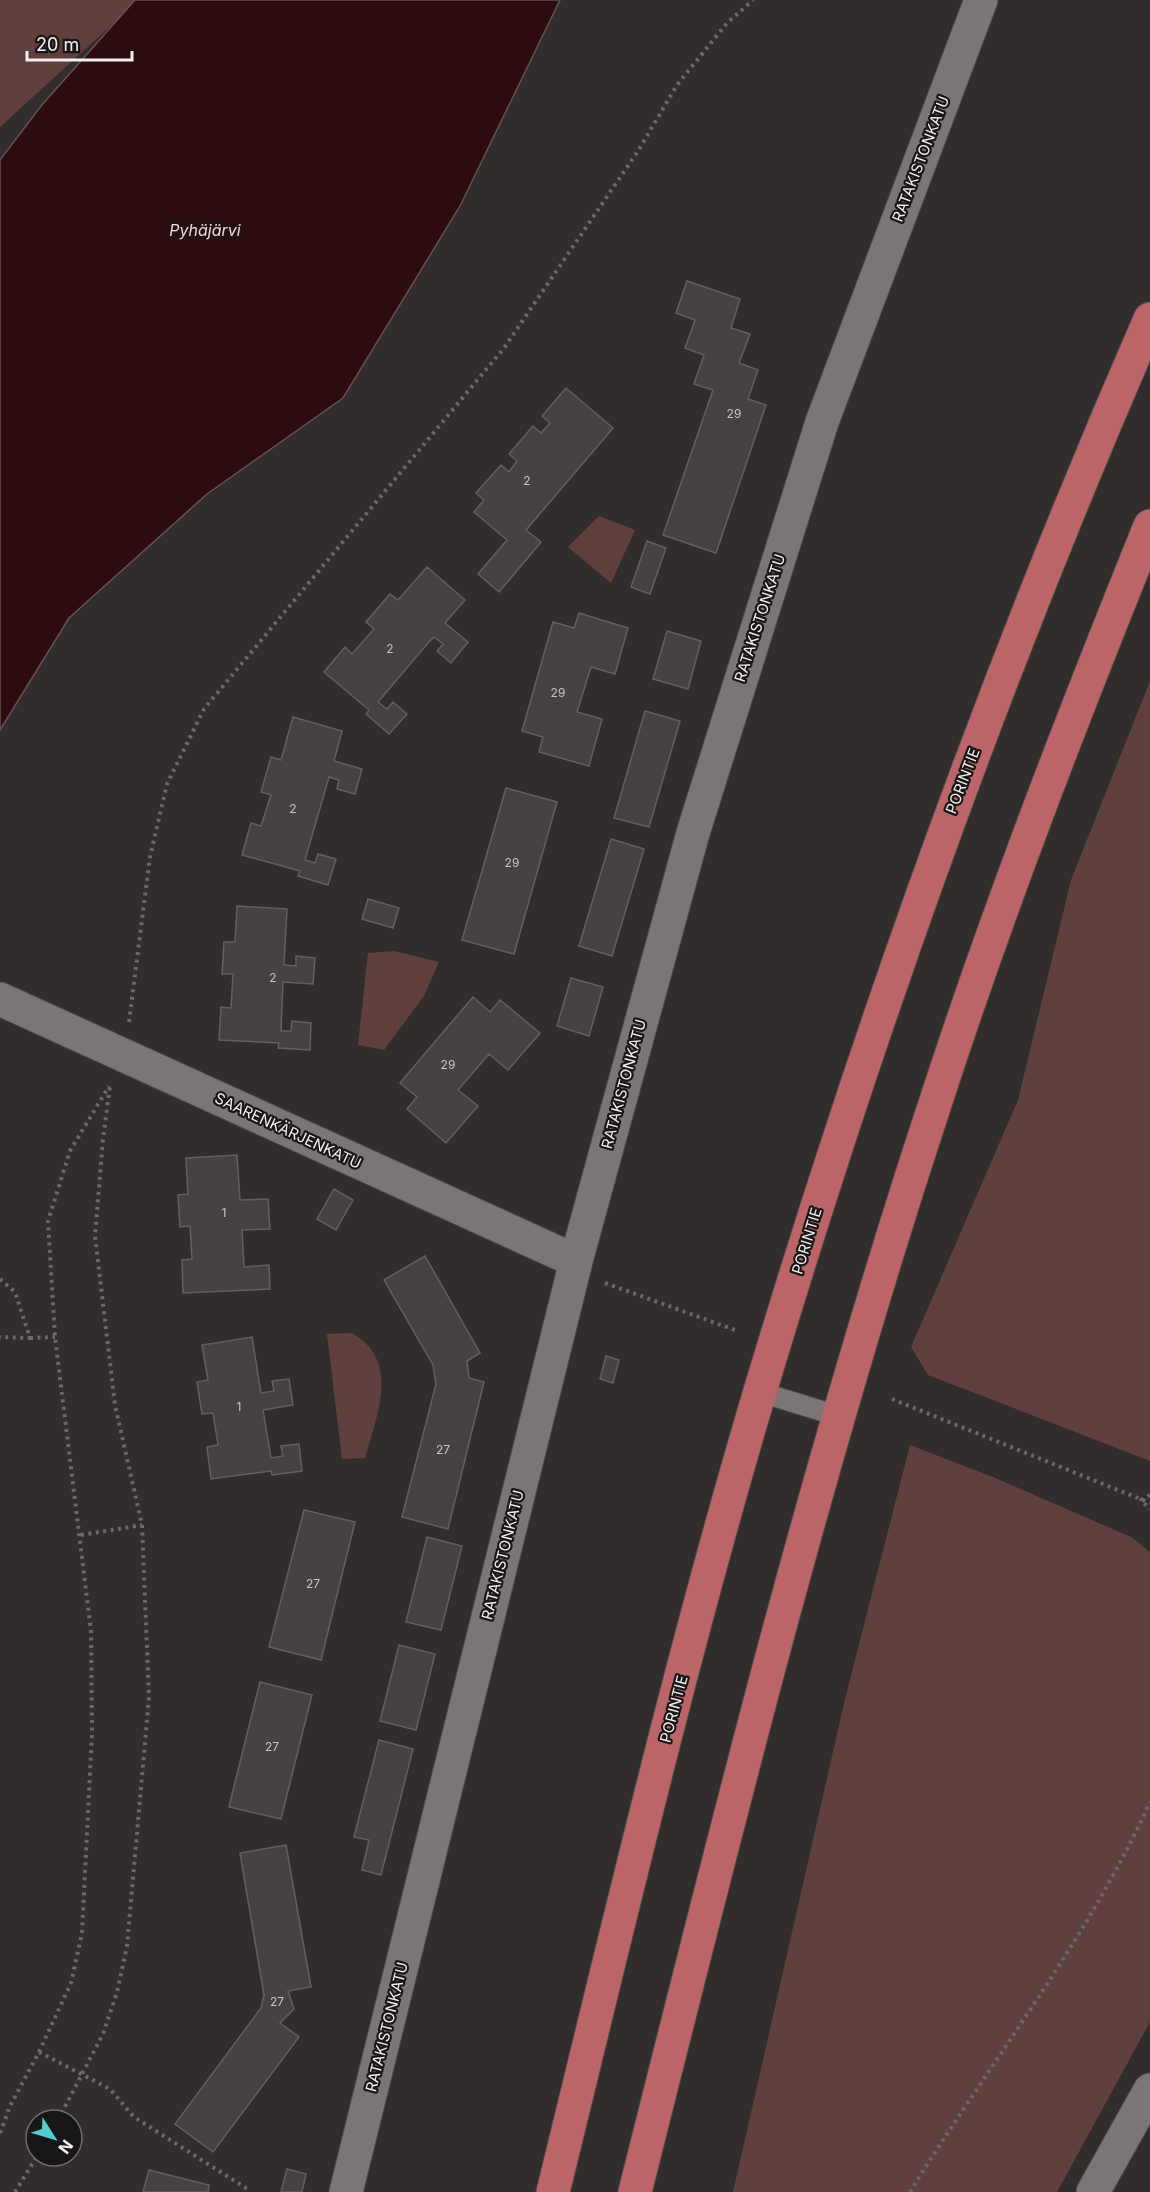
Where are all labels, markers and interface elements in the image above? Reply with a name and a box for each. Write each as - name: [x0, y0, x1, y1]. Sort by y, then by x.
- scale bar: [27, 24, 132, 62]
- text: 20 m: [36, 34, 79, 55]
- street label: RATAKISTONKATU: [888, 93, 953, 224]
- water label: Pyhäjärvi: [169, 220, 242, 240]
- house number: 29: [727, 406, 741, 421]
- house number: 2: [523, 473, 531, 488]
- street label: RATAKISTONKATU: [730, 552, 789, 684]
- house number: 2: [386, 641, 394, 656]
- house number: 29: [551, 685, 565, 700]
- street label: PORINTIE: [941, 745, 984, 816]
- house number: 2: [289, 801, 297, 816]
- house number: 29: [505, 855, 519, 870]
- house number: 2: [269, 970, 277, 985]
- street label: RATAKISTONKATU: [597, 1017, 650, 1151]
- house number: 29: [441, 1057, 455, 1072]
- street label: SAARENKÄRJENKATU: [212, 1088, 364, 1173]
- house number: 1: [222, 1205, 226, 1220]
- street label: PORINTIE: [787, 1205, 826, 1277]
- house number: 1: [237, 1399, 241, 1414]
- house number: 27: [436, 1442, 450, 1457]
- street label: RATAKISTONKATU: [477, 1488, 528, 1622]
- house number: 27: [306, 1576, 320, 1591]
- street label: PORINTIE: [655, 1673, 692, 1745]
- house number: 27: [265, 1739, 279, 1754]
- street label: RATAKISTONKATU: [361, 1960, 412, 2094]
- house number: 27: [270, 1994, 284, 2009]
- north arrow: [24, 2108, 84, 2168]
- text: N: [54, 2136, 78, 2158]

